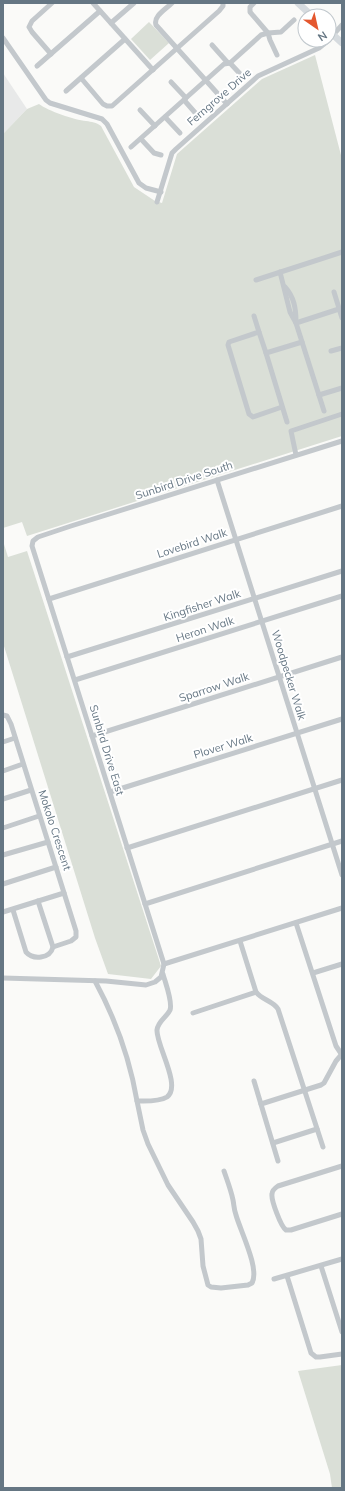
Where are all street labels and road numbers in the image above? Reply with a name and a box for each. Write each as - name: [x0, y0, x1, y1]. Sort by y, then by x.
- street label: Ferngrove Drive: [184, 65, 254, 129]
- street label: Sunbird Drive South: [134, 458, 234, 502]
- street label: Lovebird Walk: [155, 525, 229, 561]
- street label: Kingfisher Walk: [162, 586, 243, 624]
- street label: Heron Walk: [174, 613, 236, 645]
- street label: Woodpecker Walk: [269, 628, 309, 722]
- street label: Sparrow Walk: [177, 669, 251, 705]
- street label: Sunbird Drive East: [87, 703, 127, 797]
- street label: Plover Walk: [192, 730, 255, 762]
- street label: Mokolo Crescent: [35, 788, 75, 872]

